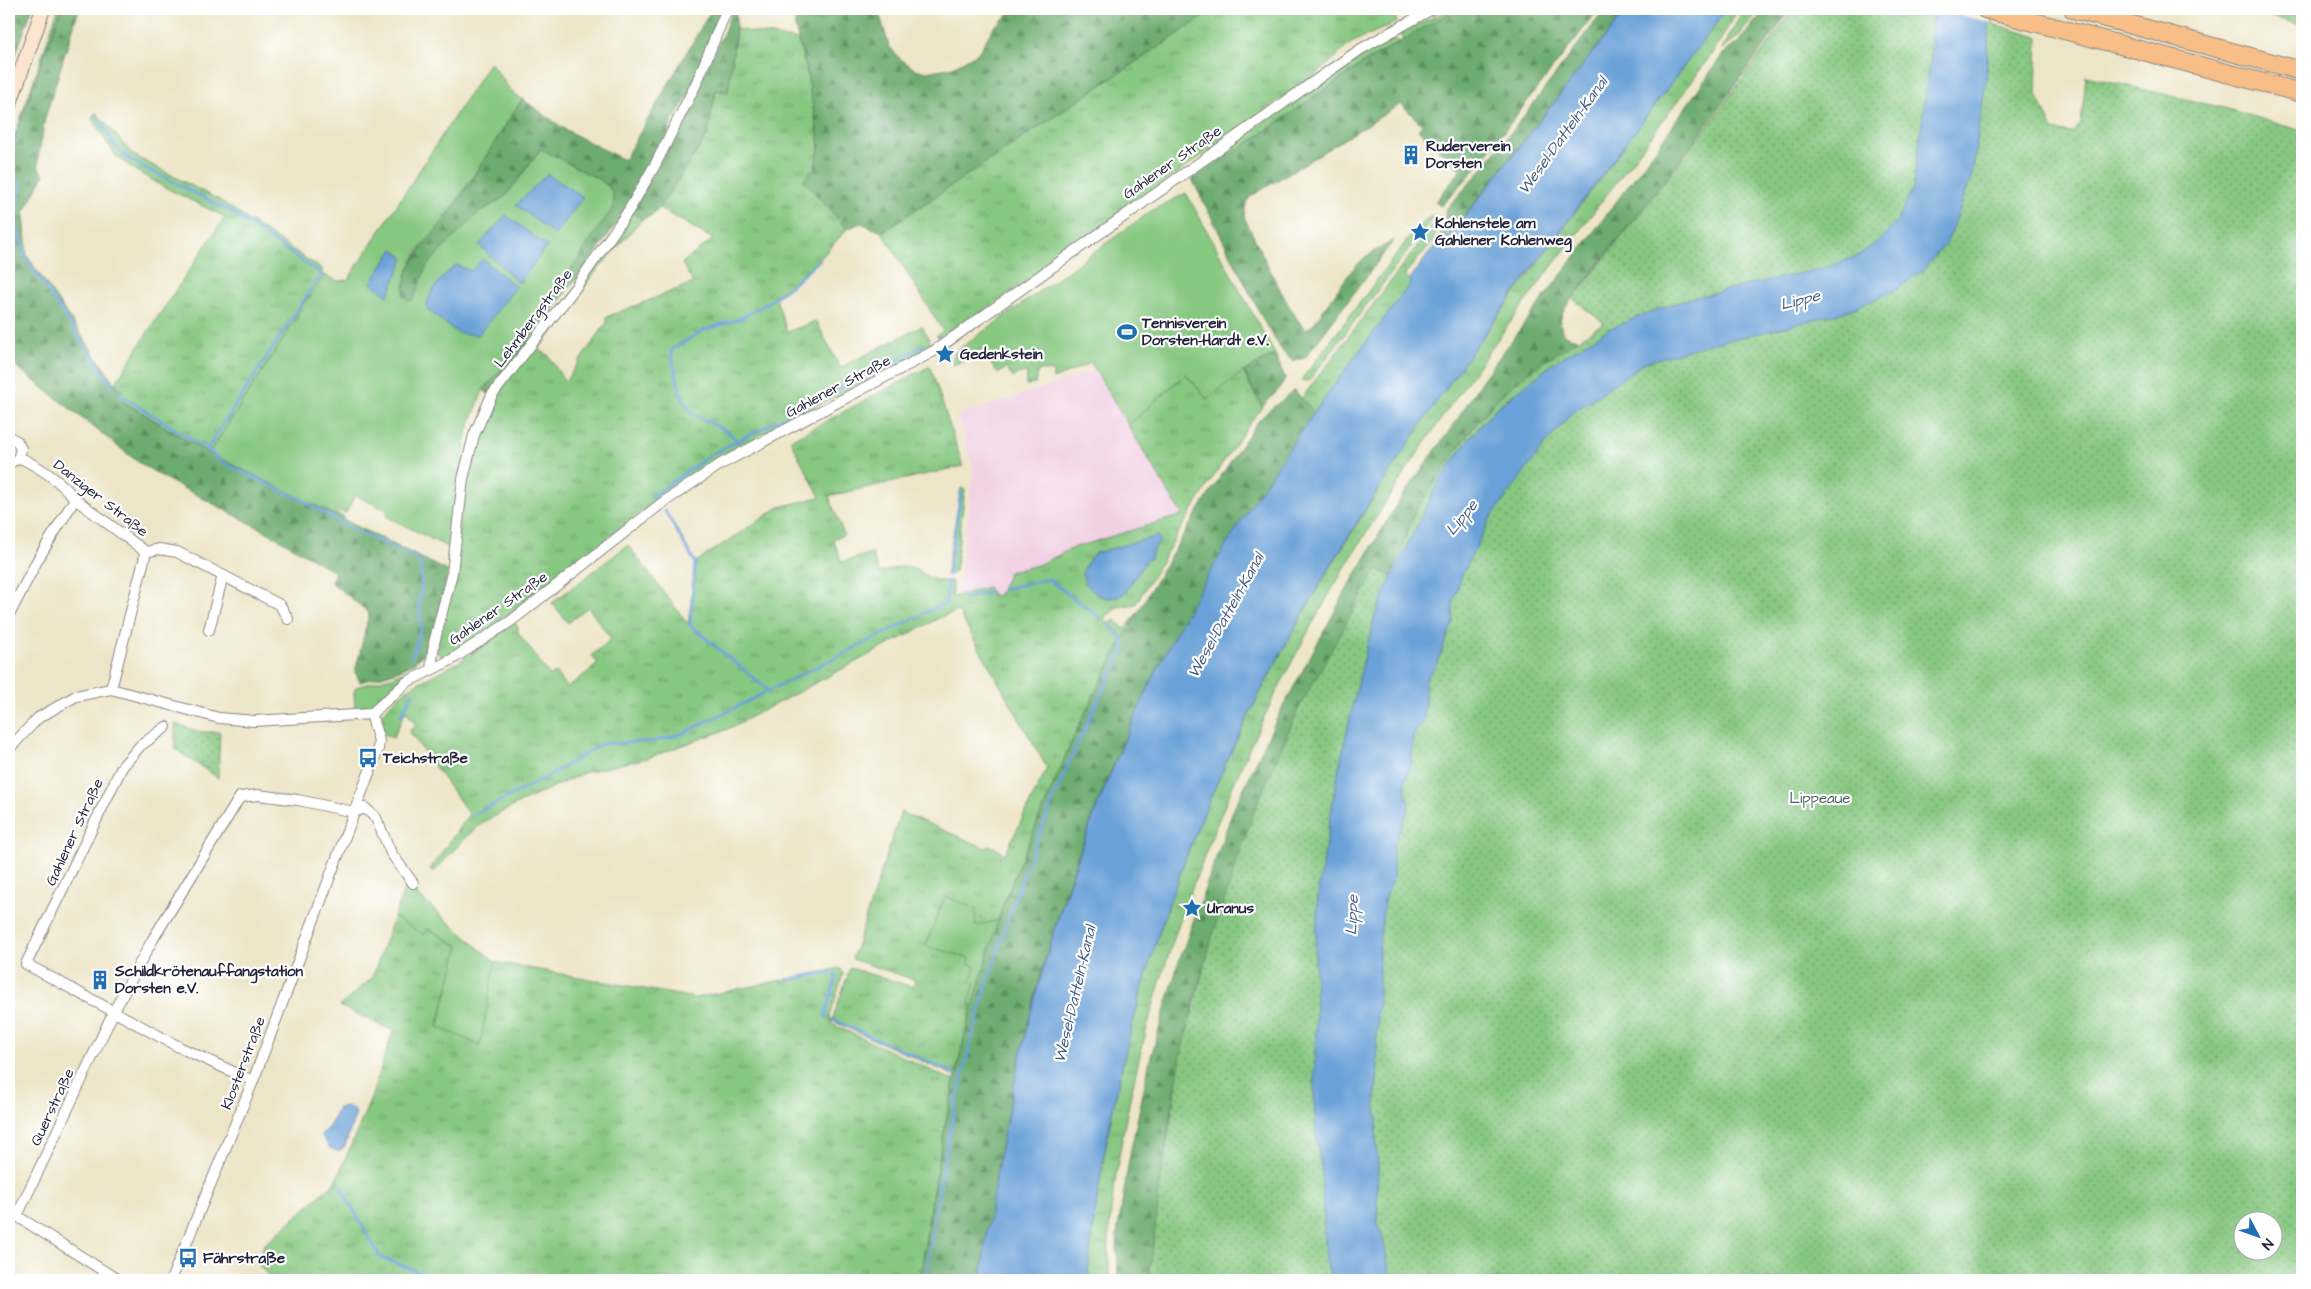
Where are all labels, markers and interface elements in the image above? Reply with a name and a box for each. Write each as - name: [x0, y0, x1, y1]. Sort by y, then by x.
- water label: Wesel-Datteln-Kanal: [1513, 71, 1614, 199]
- street label: Gahlener Straße: [1119, 120, 1226, 204]
- place label: Ruderverein Dorsten: [1426, 136, 1511, 174]
- building icon: Ruderverein Dorsten: [1400, 144, 1422, 166]
- place label: Kohlenstele am Gahlener Kohlenweg: [1435, 213, 1572, 253]
- place icon: Kohlenstele am Gahlener Kohlenweg: [1409, 221, 1431, 243]
- street label: Lehmbergstraße: [489, 265, 578, 373]
- water label: Lippe: [1778, 284, 1824, 315]
- place label: Tennisverein Dorsten-Hardt e.V.: [1141, 313, 1269, 351]
- sports icon: Tennisverein Dorsten-Hardt e.V.: [1116, 321, 1138, 343]
- place icon: Gedenkstein: [934, 343, 956, 365]
- place label: Gedenkstein: [960, 344, 1043, 365]
- street label: Gahlener Straße: [782, 350, 894, 423]
- street label: Danziger Straße: [48, 455, 152, 543]
- water label: Lippe: [1441, 494, 1484, 540]
- water label: Wesel-Datteln-Kanal: [1182, 547, 1271, 682]
- street label: Gahlener Straße: [445, 566, 552, 650]
- bus stop icon: Teichstraße: [357, 747, 379, 769]
- place label: Teichstraße: [382, 748, 468, 769]
- street label: Gahlener Straße: [40, 775, 109, 889]
- park label: Lippeaue: [1790, 788, 1850, 809]
- water label: Lippe: [1340, 893, 1364, 936]
- place icon: Uranus: [1181, 897, 1203, 919]
- place label: Uranus: [1207, 898, 1254, 919]
- water label: Wesel-Datteln-Kanal: [1049, 921, 1102, 1065]
- place label: Schildkrötenauffangstation Dorsten e.V.: [114, 961, 303, 999]
- building icon: Schildkrötenauffangstation Dorsten e.V.: [89, 969, 111, 991]
- street label: Klosterstraße: [216, 1014, 271, 1113]
- street label: Querstraße: [25, 1065, 80, 1149]
- north arrow: [2234, 1212, 2284, 1262]
- text: N: [2256, 1234, 2277, 1254]
- bus stop icon: Fährstraße: [177, 1247, 199, 1269]
- place label: Fährstraße: [203, 1248, 285, 1269]

